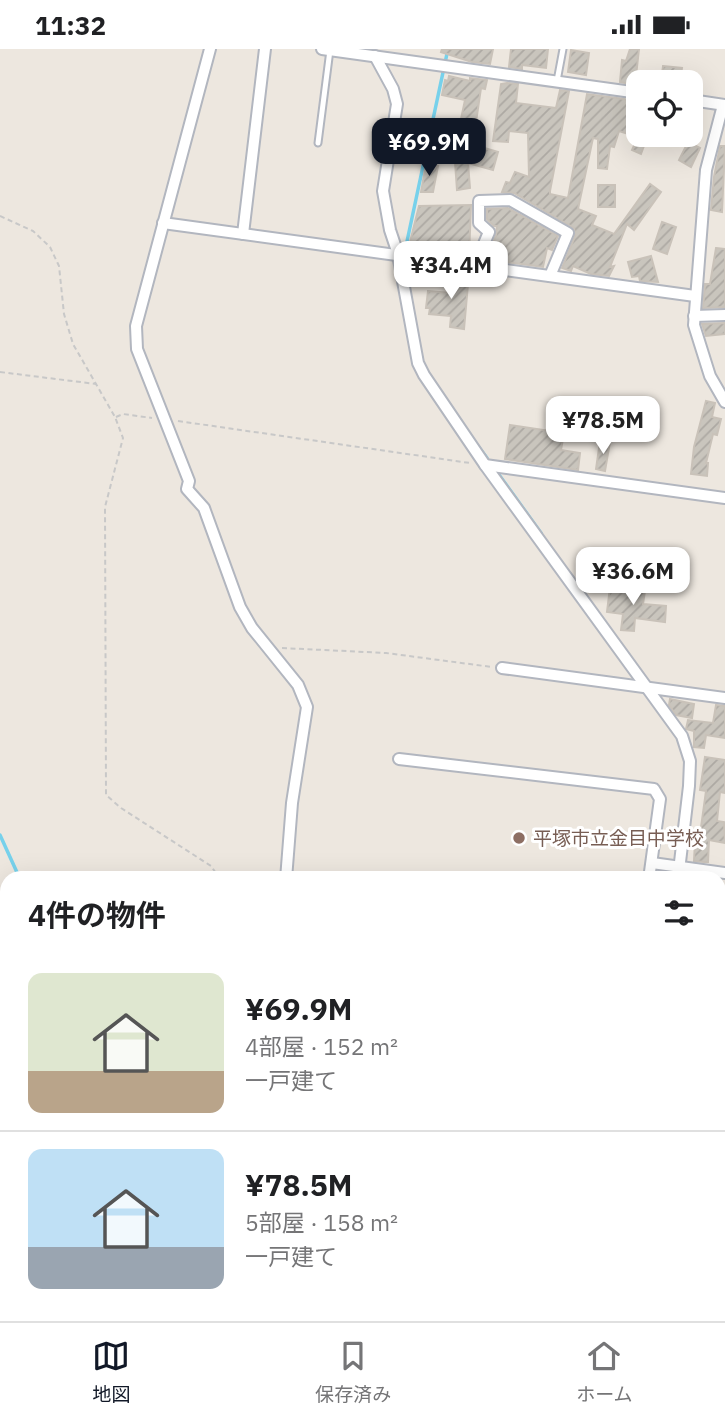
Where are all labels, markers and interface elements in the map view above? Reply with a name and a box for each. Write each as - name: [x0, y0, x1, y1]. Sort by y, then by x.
- text: 11:32: [35, 8, 106, 42]
- map controls: [626, 70, 703, 147]
- button: locate: [626, 70, 703, 147]
- pin: ¥69.9M: [372, 118, 486, 178]
- text: ¥69.9M: [388, 126, 470, 156]
- pin: ¥34.4M: [394, 241, 508, 301]
- text: ¥34.4M: [410, 249, 492, 279]
- pin: ¥78.5M: [546, 397, 660, 456]
- text: ¥78.5M: [562, 404, 644, 434]
- pin: ¥36.6M: [576, 547, 690, 607]
- text: ¥36.6M: [592, 555, 674, 585]
- place label: 平塚市立金目中学校: [533, 826, 704, 850]
- marker: 平塚市立金目中学校: [511, 830, 527, 846]
- icon: filters: [660, 894, 698, 932]
- text: 4件の物件: [28, 895, 166, 934]
- text: ¥69.9M: [245, 989, 352, 1028]
- icon: home: [84, 1001, 168, 1085]
- text: 4部屋 · 152 m²: [245, 1031, 398, 1061]
- text: 一戸建て: [245, 1065, 337, 1095]
- text: ¥78.5M: [245, 1165, 352, 1204]
- icon: home: [84, 1177, 168, 1261]
- text: 5部屋 · 158 m²: [245, 1207, 398, 1237]
- text: 一戸建て: [245, 1241, 337, 1271]
- tab: 地図: [92, 1337, 130, 1406]
- tab: 保存済み: [315, 1337, 391, 1406]
- tab: ホーム: [576, 1337, 633, 1406]

